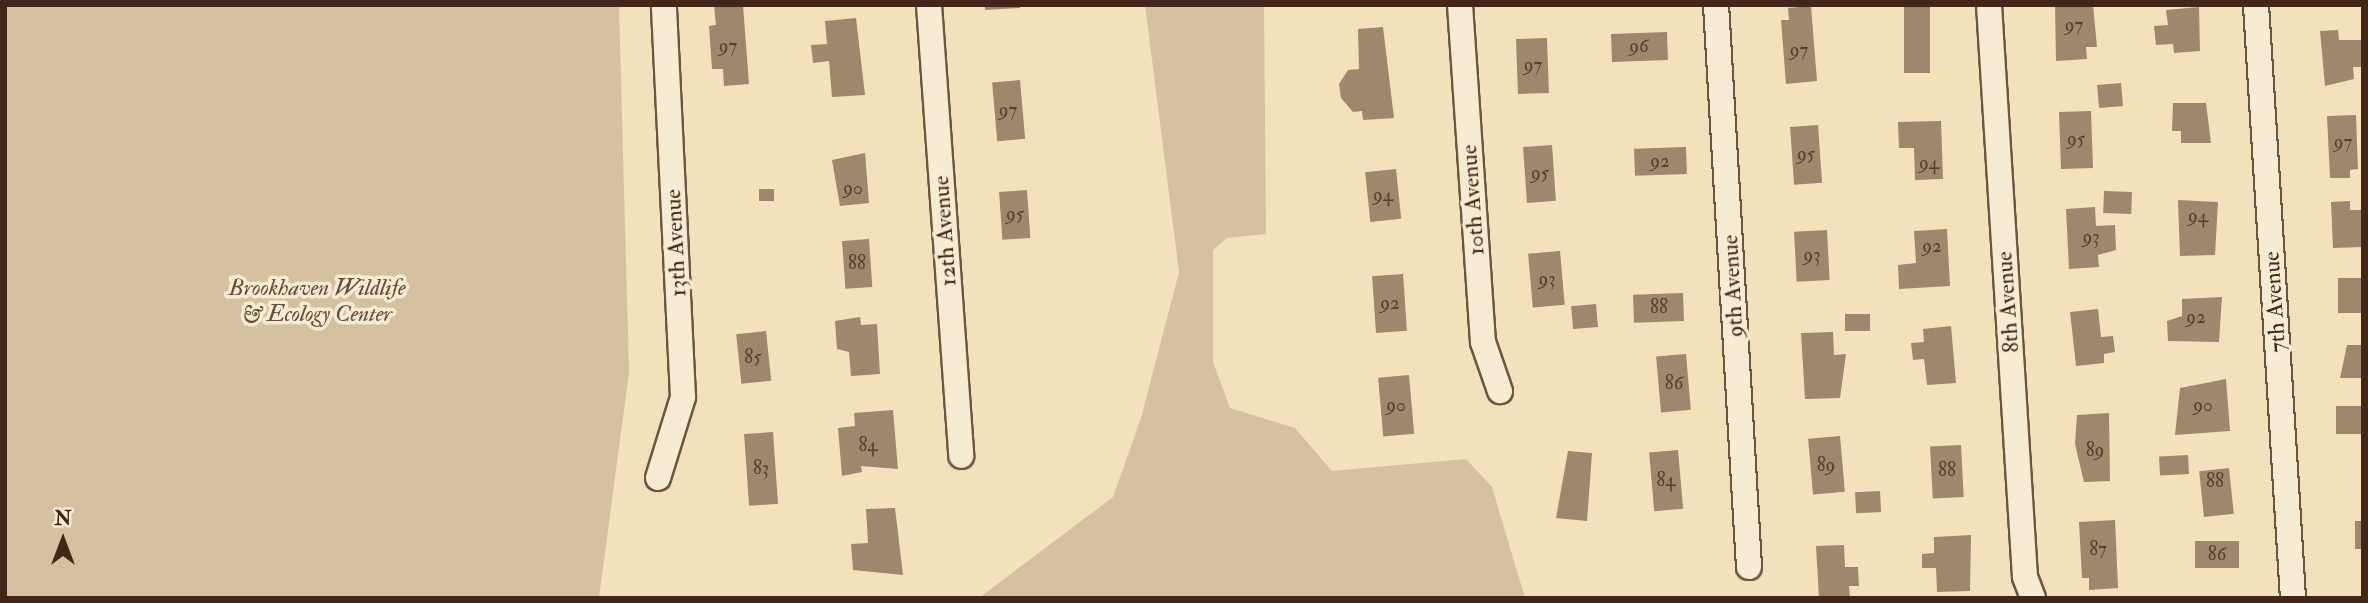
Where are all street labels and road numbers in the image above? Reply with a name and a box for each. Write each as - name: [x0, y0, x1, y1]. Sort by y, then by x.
- street label: 10th Avenue: [1455, 144, 1491, 256]
- street label: 12th Avenue: [927, 175, 963, 287]
- street label: 13th Avenue: [659, 188, 693, 298]
- street label: 9th Avenue: [1717, 234, 1749, 338]
- street label: 8th Avenue: [1991, 250, 2025, 354]
- street label: 7th Avenue: [2258, 250, 2292, 354]

